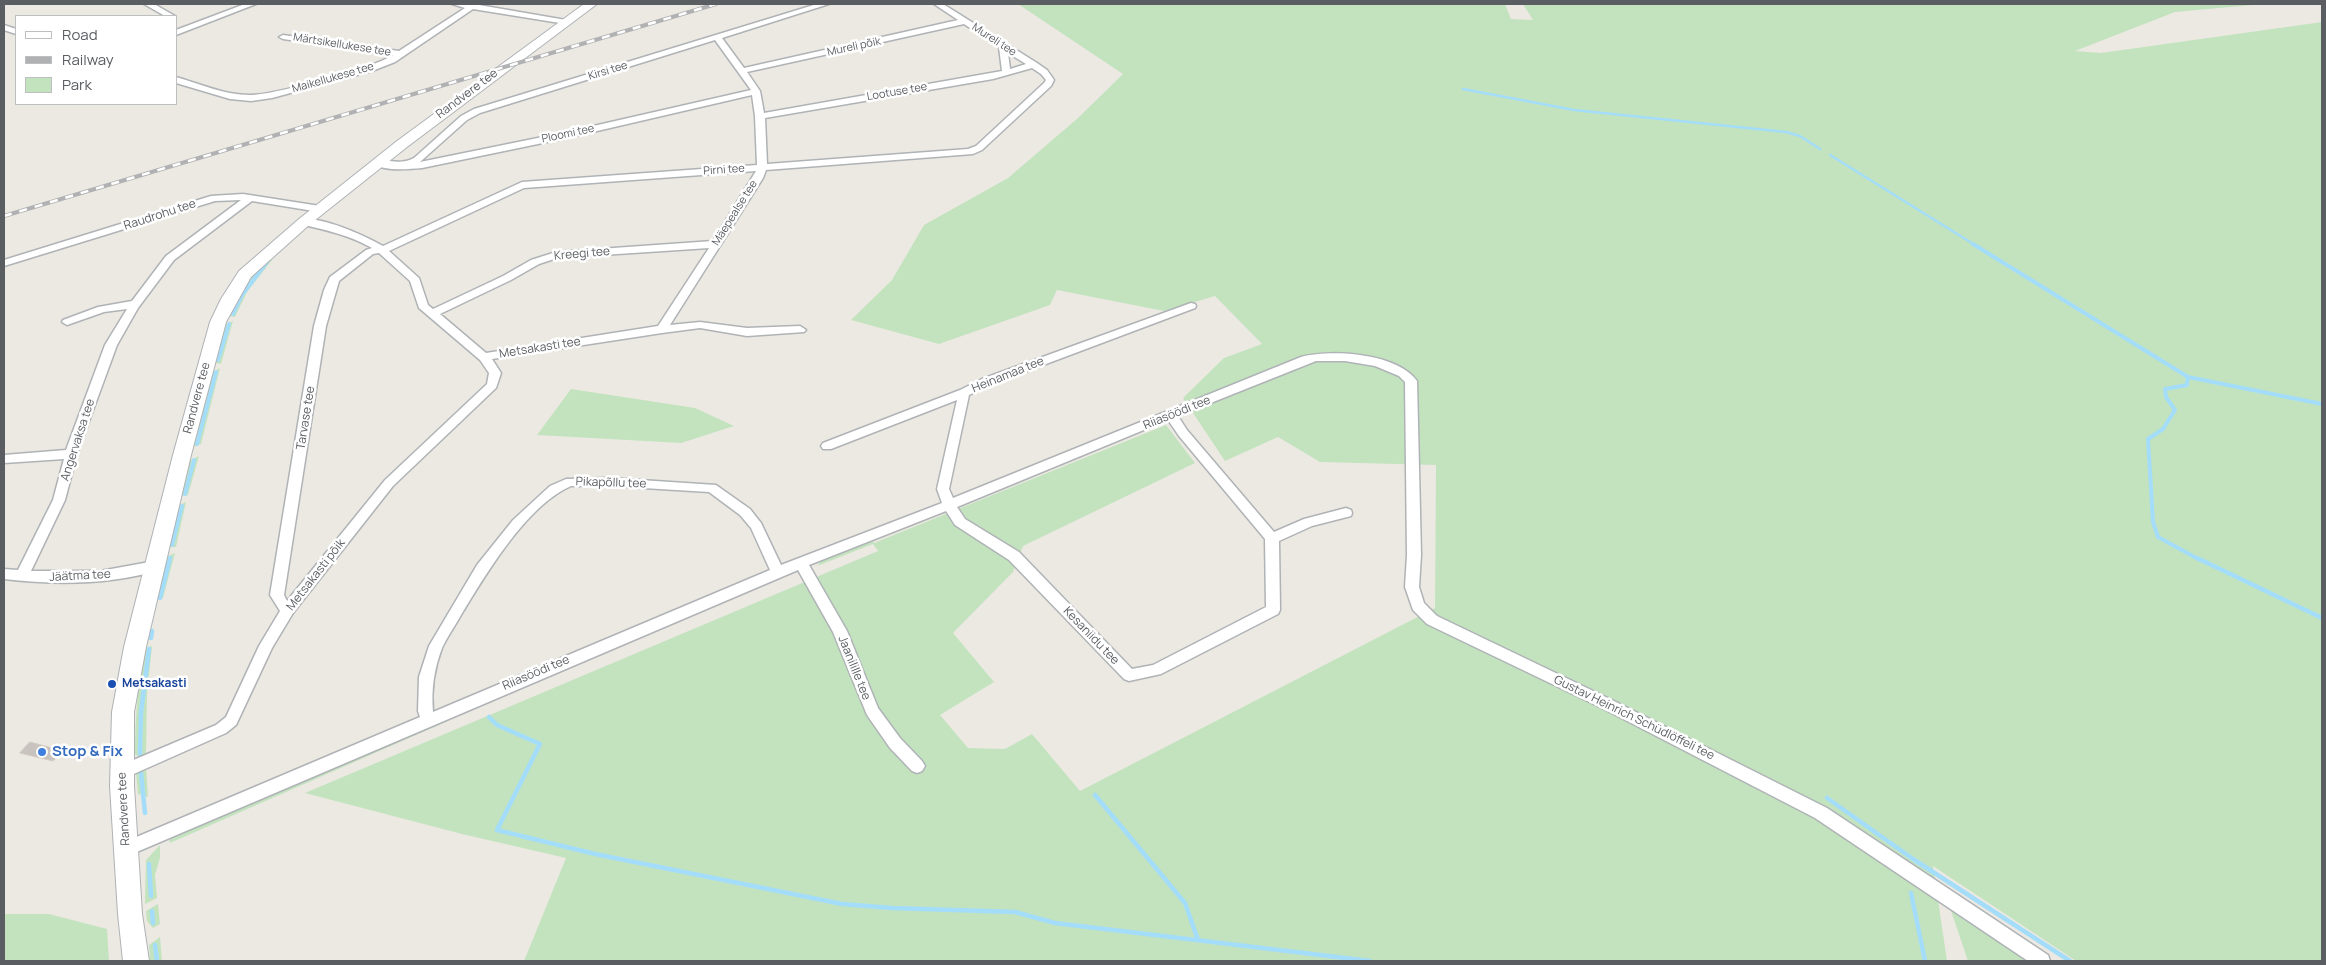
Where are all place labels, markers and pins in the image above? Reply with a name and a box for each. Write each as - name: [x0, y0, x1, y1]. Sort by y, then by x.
- place label: Metsakasti: [122, 677, 187, 691]
- marker: Metsakasti: [106, 678, 118, 690]
- place label: Stop & Fix: [52, 743, 123, 761]
- marker: Stop & Fix: [36, 746, 48, 758]

